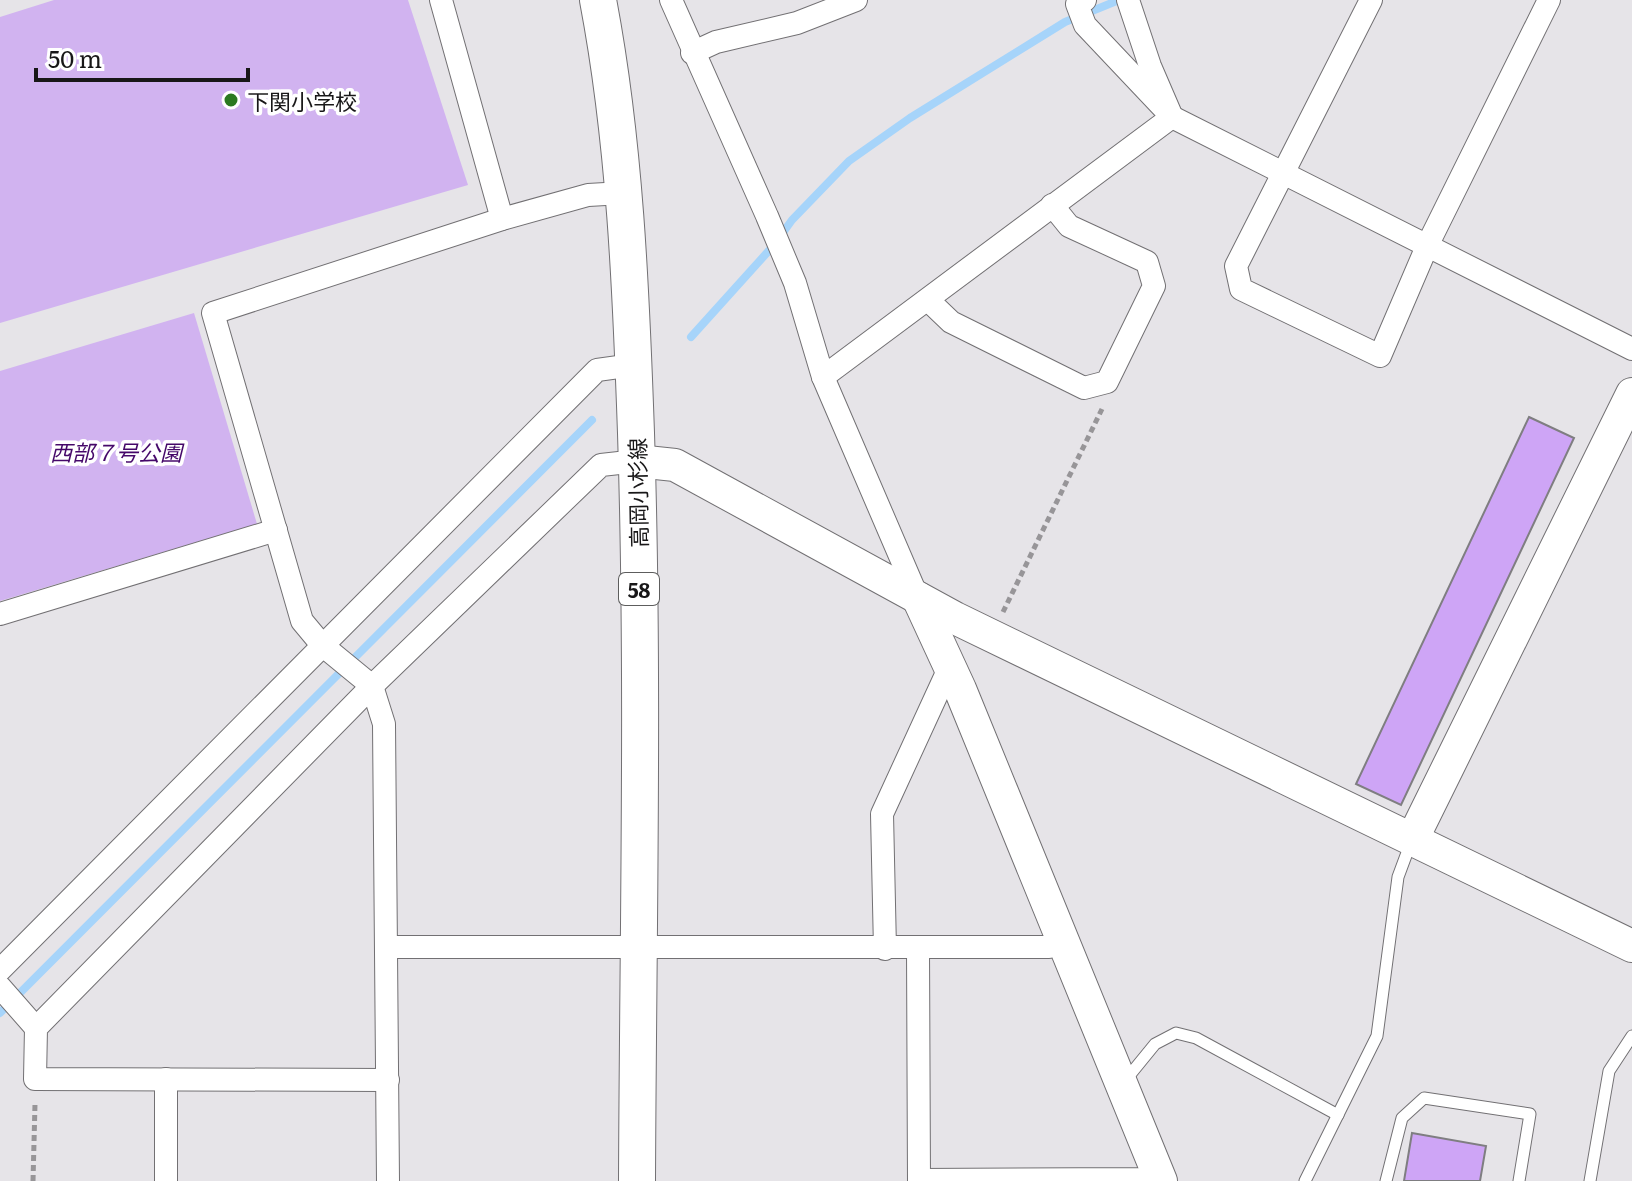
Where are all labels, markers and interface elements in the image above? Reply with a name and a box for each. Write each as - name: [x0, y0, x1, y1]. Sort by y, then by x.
- scale bar: [36, 32, 248, 82]
- text: 50 m: [48, 40, 102, 75]
- place label: 下関小学校: [247, 84, 357, 117]
- marker: 下関小学校: [222, 91, 240, 109]
- park label: 西部７号公園: [50, 435, 185, 468]
- street label: 高岡小杉線: [620, 438, 654, 548]
- road number: 58: [619, 573, 659, 605]

